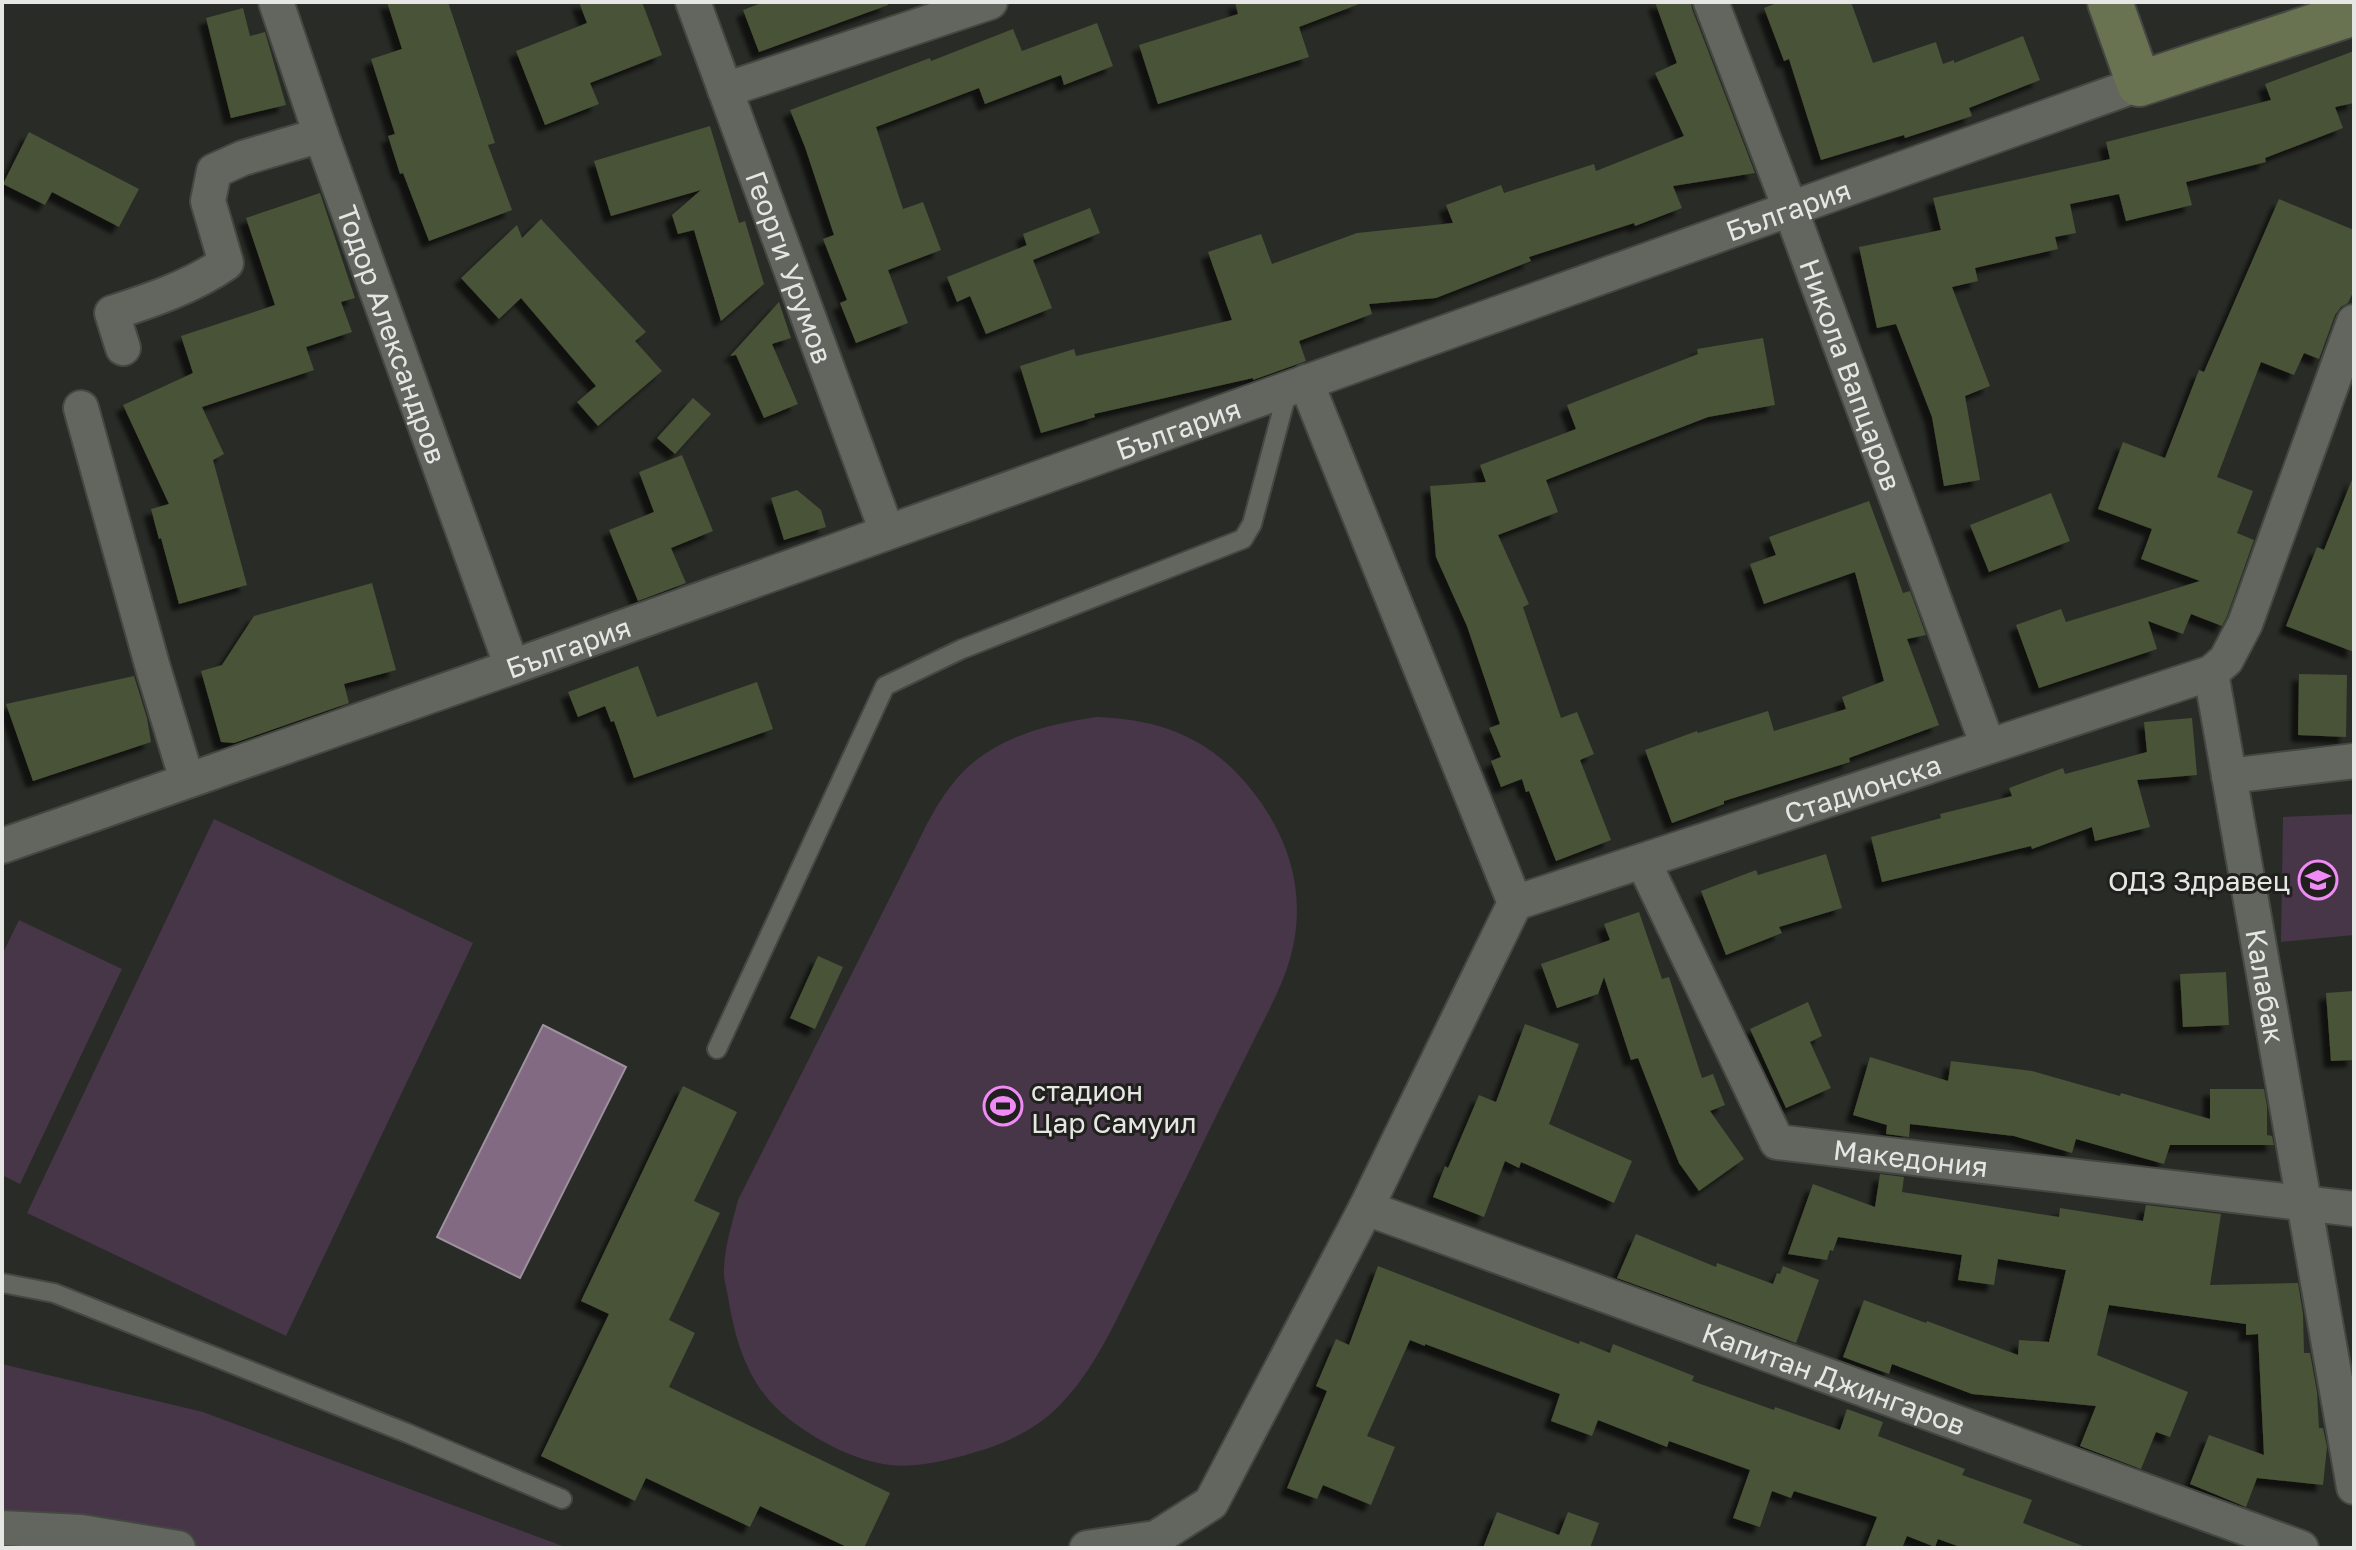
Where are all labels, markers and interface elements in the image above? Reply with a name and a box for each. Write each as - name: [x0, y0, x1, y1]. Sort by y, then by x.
- street label: Георги Урумов: [740, 166, 840, 368]
- street label: България: [1721, 172, 1855, 247]
- street label: Тодор Александров: [331, 201, 454, 468]
- street label: Никола Вапцаров: [1794, 254, 1909, 495]
- street label: България: [1111, 391, 1245, 466]
- street label: България: [501, 609, 635, 684]
- street label: Стадионска: [1780, 747, 1945, 829]
- school or university icon: ОДЗ Здравец: [2297, 859, 2339, 901]
- place label: ОДЗ Здравец: [2108, 864, 2290, 897]
- street label: Калабак: [2240, 926, 2292, 1046]
- place label: стадион Цар Самуил: [1031, 1074, 1197, 1139]
- sports icon: стадион Цар Самуил: [982, 1085, 1024, 1127]
- street label: Македония: [1832, 1132, 1990, 1183]
- street label: Капитан Джингаров: [1698, 1315, 1970, 1441]

